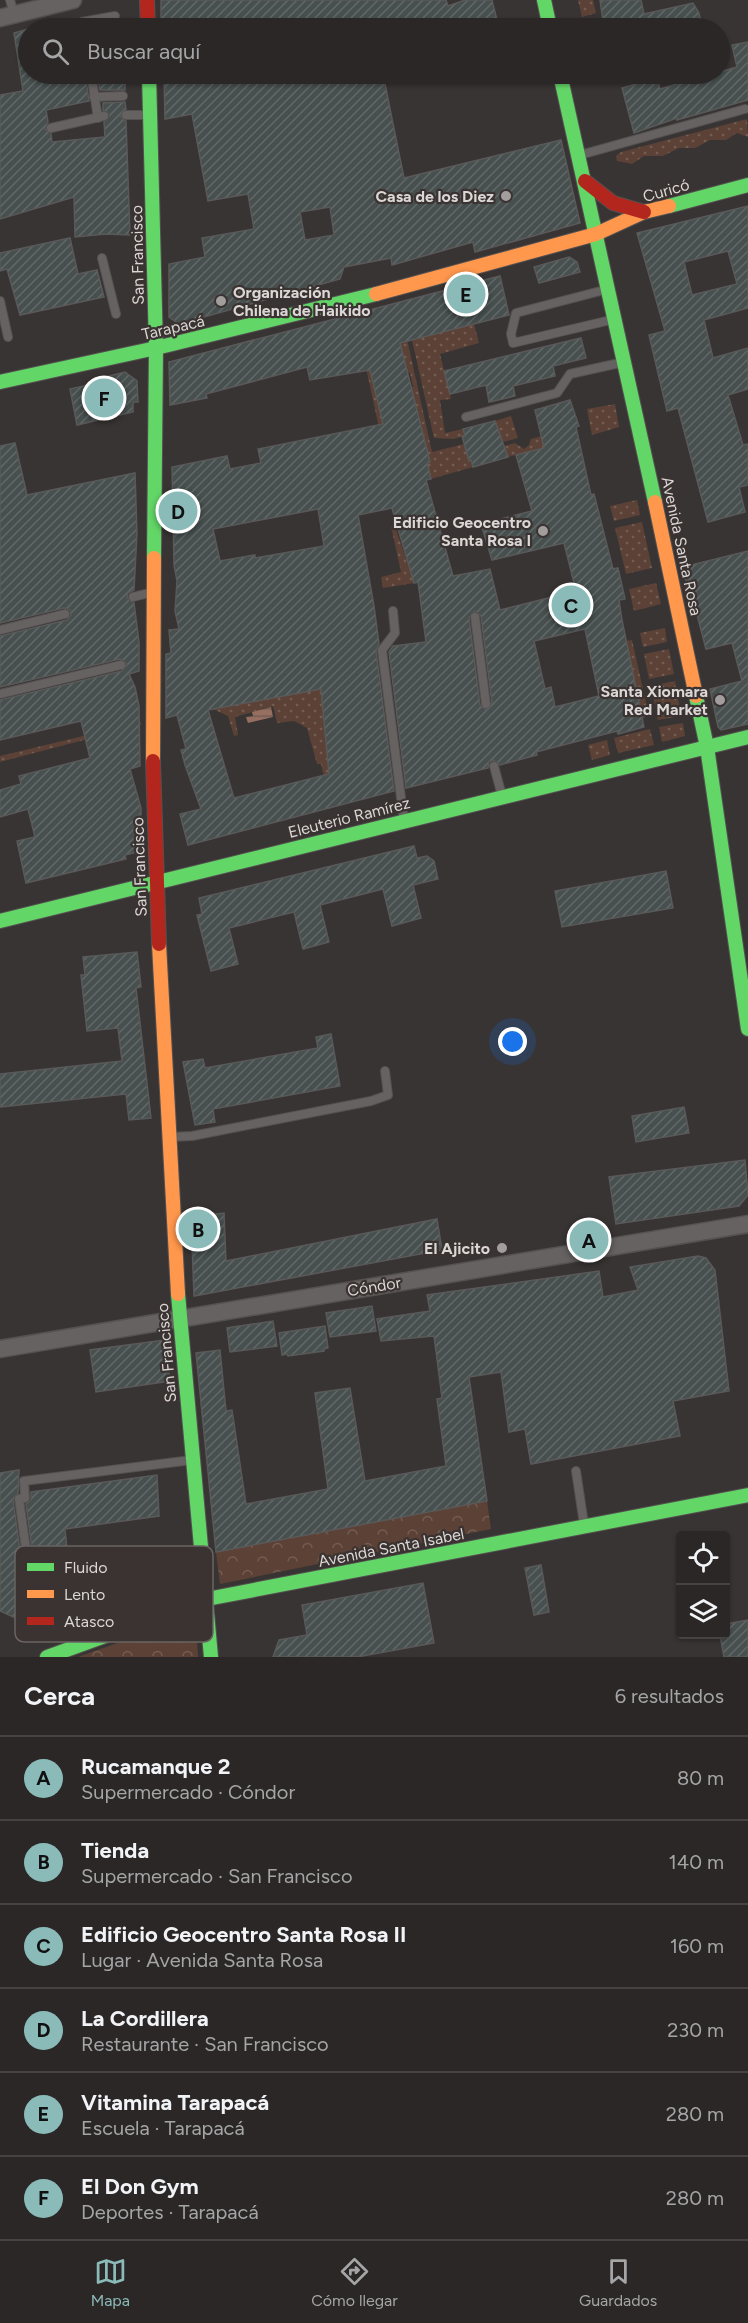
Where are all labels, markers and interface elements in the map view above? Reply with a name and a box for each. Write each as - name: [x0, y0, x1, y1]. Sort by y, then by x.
- search box: [18, 18, 730, 84]
- icon: search: [39, 35, 72, 68]
- text: Buscar aquí: [87, 38, 200, 65]
- street label: Curicó: [641, 175, 692, 206]
- place label: Casa de los Diez: [376, 187, 494, 206]
- marker: Casa de los Diez: [499, 189, 513, 203]
- street label: San Francisco: [127, 205, 148, 305]
- pin: E: [446, 272, 486, 316]
- place label: Organización Chilena de Haikido: [233, 283, 371, 320]
- marker: Organización Chilena de Haikido: [214, 294, 228, 308]
- street label: Tarapacá: [140, 311, 206, 344]
- pin: F: [84, 376, 124, 420]
- street label: Avenida Santa Rosa: [657, 475, 706, 617]
- pin: D: [158, 488, 198, 534]
- place label: Edificio Geocentro Santa Rosa I: [393, 513, 531, 550]
- marker: Edificio Geocentro Santa Rosa I: [536, 524, 550, 538]
- pin: C: [552, 582, 590, 628]
- place label: Santa Xiomara Red Market: [601, 682, 708, 719]
- marker: Santa Xiomara Red Market: [713, 693, 727, 707]
- street label: Eleuterio Ramírez: [286, 793, 412, 842]
- street label: San Francisco: [128, 817, 151, 917]
- your location: [498, 1027, 527, 1056]
- pin: B: [178, 1206, 218, 1252]
- pin: A: [570, 1218, 608, 1262]
- place label: El Ajicito: [424, 1239, 490, 1258]
- marker: El Ajicito: [495, 1241, 509, 1255]
- street label: Cóndor: [346, 1273, 403, 1300]
- street label: San Francisco: [153, 1302, 180, 1403]
- street label: Avenida Santa Isabel: [317, 1524, 466, 1571]
- map controls: [676, 1531, 730, 1639]
- button: locate: [676, 1531, 730, 1585]
- legend: [15, 1546, 213, 1642]
- text: Fluido: [64, 1558, 108, 1577]
- text: Lento: [64, 1585, 105, 1604]
- button: layers: [676, 1585, 730, 1639]
- text: Atasco: [64, 1612, 114, 1631]
- text: Cerca: [24, 1680, 95, 1712]
- text: 6 resultados: [615, 1684, 724, 1708]
- text: Rucamanque 2: [81, 1753, 231, 1780]
- text: A: [36, 1766, 51, 1790]
- text: 80 m: [677, 1766, 724, 1790]
- text: Supermercado · Cóndor: [81, 1780, 295, 1804]
- text: Tienda: [81, 1837, 149, 1864]
- text: B: [37, 1850, 50, 1874]
- text: 140 m: [669, 1850, 724, 1874]
- text: Supermercado · San Francisco: [81, 1864, 353, 1888]
- text: Edificio Geocentro Santa Rosa II: [81, 1921, 406, 1948]
- text: C: [36, 1934, 51, 1958]
- text: 160 m: [670, 1934, 724, 1958]
- text: Lugar · Avenida Santa Rosa: [81, 1948, 323, 1972]
- text: La Cordillera: [81, 2005, 209, 2032]
- text: D: [37, 2018, 51, 2042]
- text: 230 m: [667, 2018, 724, 2042]
- text: Restaurante · San Francisco: [81, 2032, 329, 2056]
- text: Vitamina Tarapacá: [81, 2089, 269, 2116]
- text: E: [38, 2102, 49, 2126]
- text: 280 m: [666, 2102, 724, 2126]
- text: Escuela · Tarapacá: [81, 2116, 245, 2140]
- text: El Don Gym: [81, 2173, 199, 2200]
- text: F: [38, 2186, 49, 2210]
- text: 280 m: [666, 2186, 724, 2210]
- text: Deportes · Tarapacá: [81, 2200, 259, 2224]
- tab: Mapa: [91, 2255, 130, 2310]
- tab: Cómo llegar: [311, 2255, 398, 2310]
- tab: Guardados: [579, 2255, 657, 2310]

